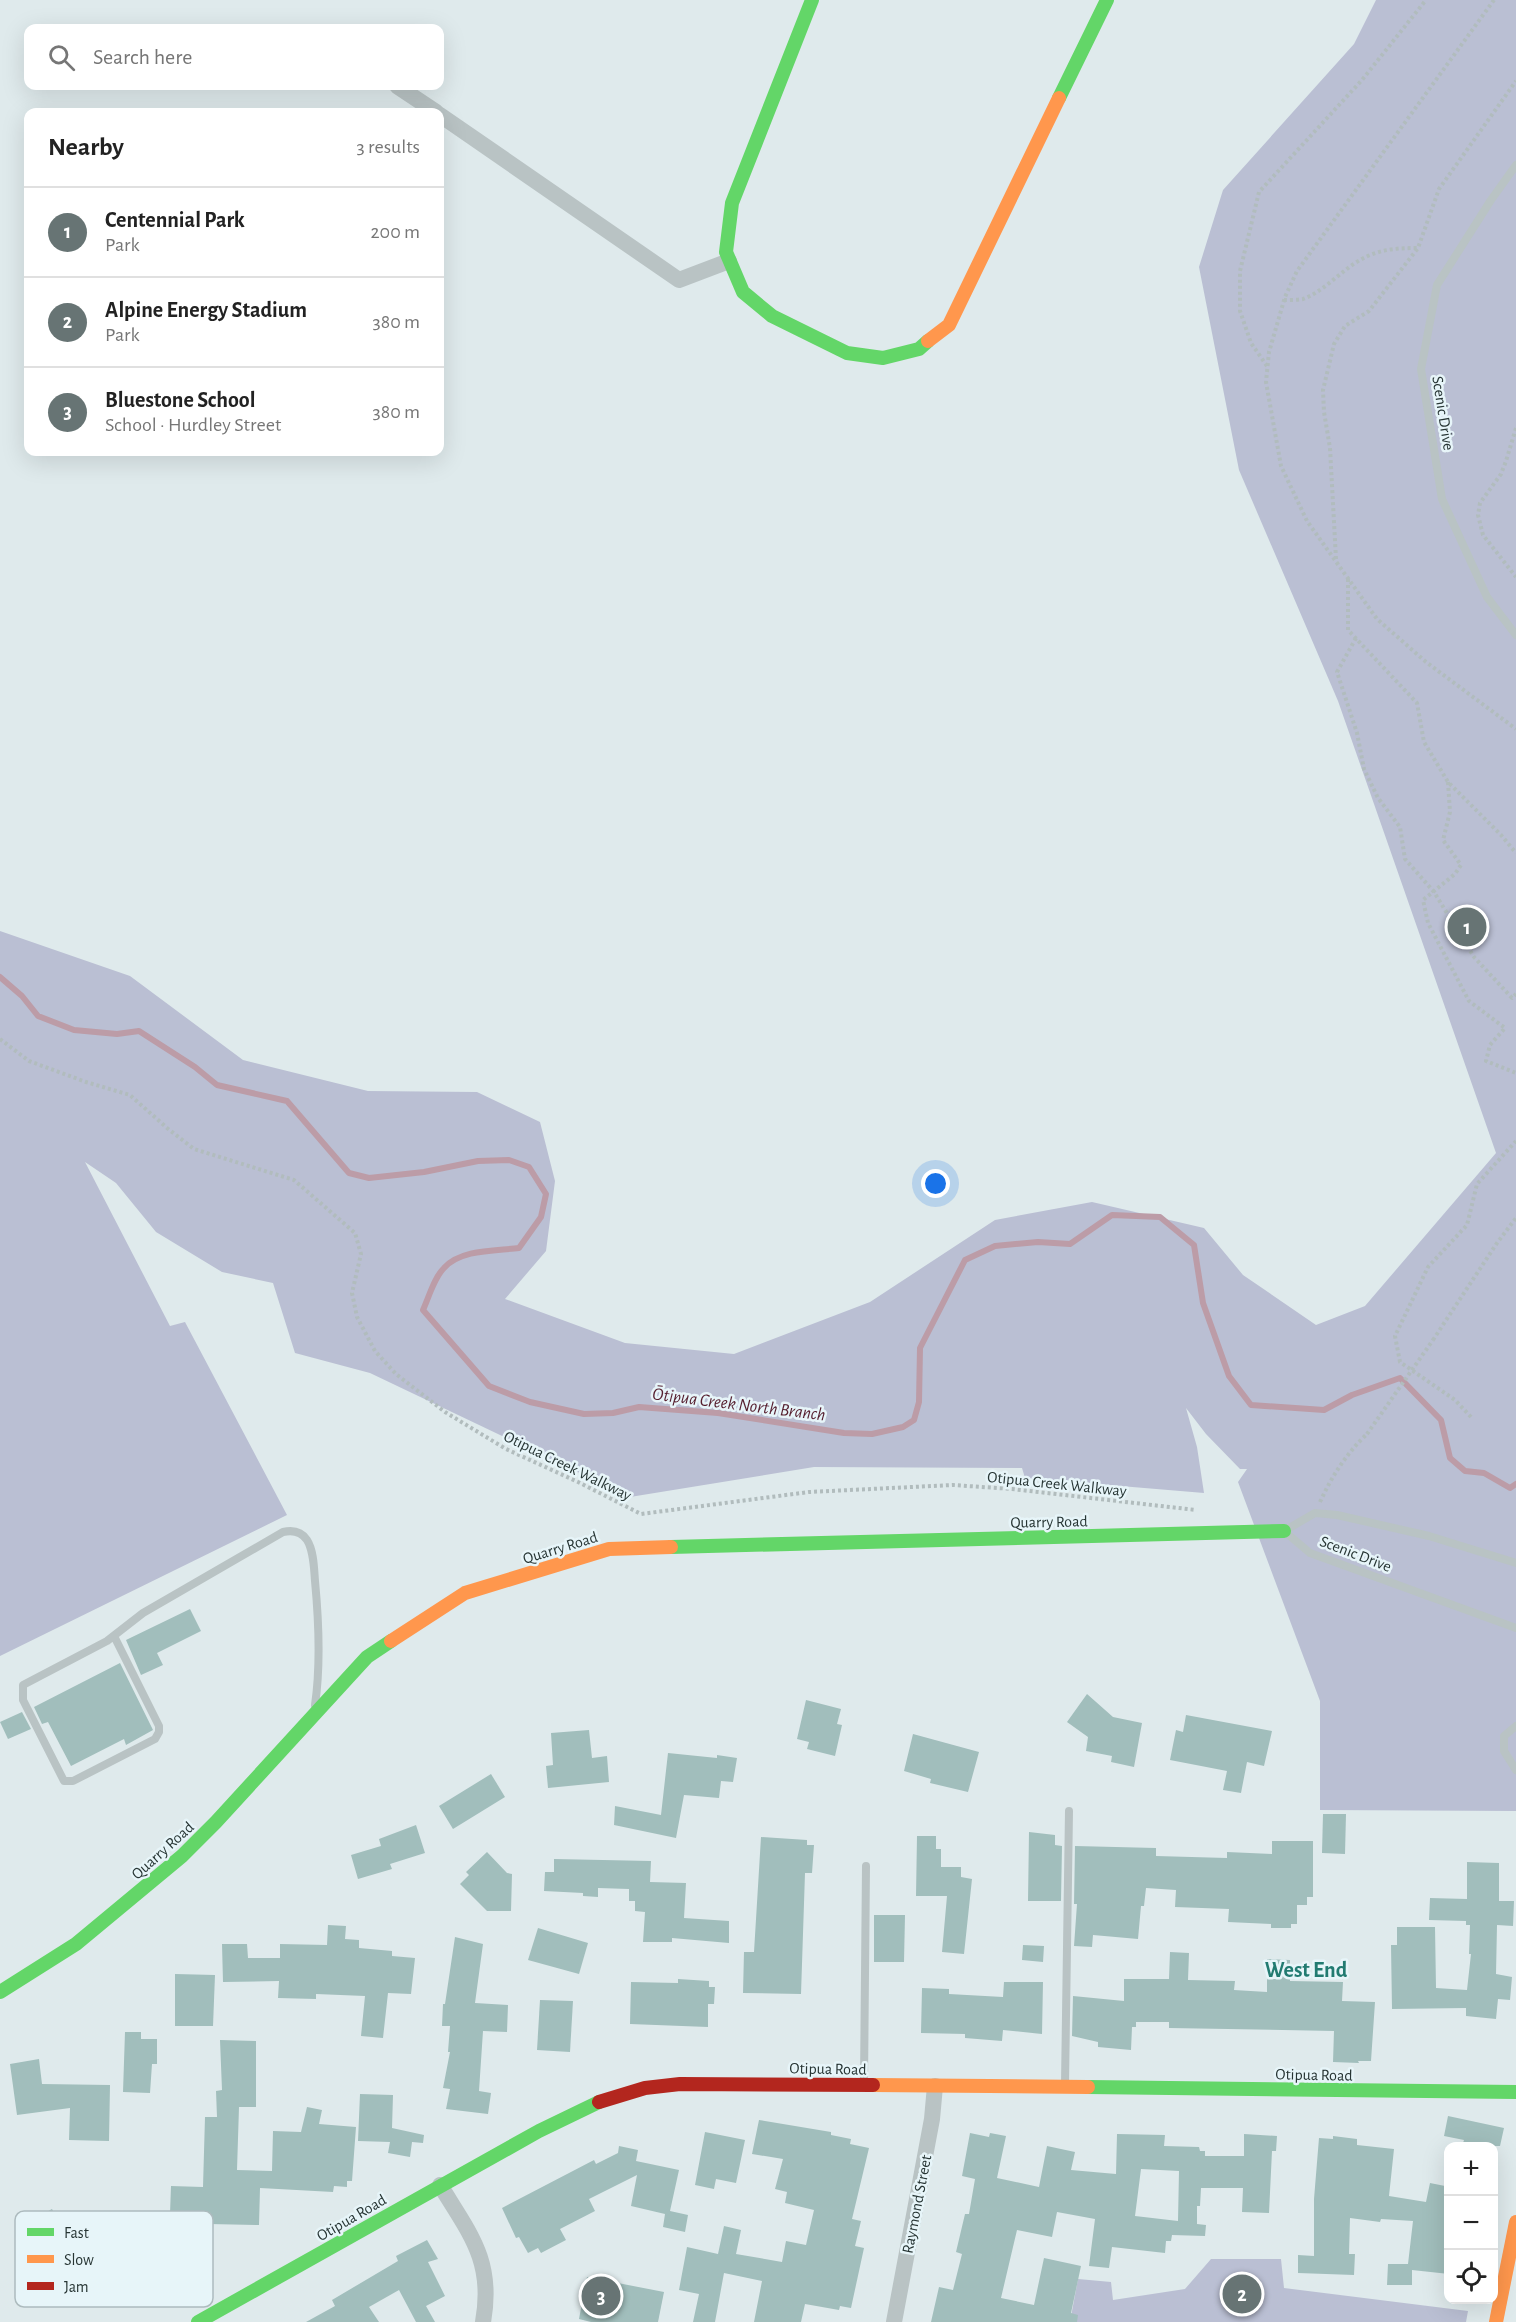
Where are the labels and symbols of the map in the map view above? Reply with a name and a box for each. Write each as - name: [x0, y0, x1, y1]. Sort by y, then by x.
- street label: Scenic Drive: [1429, 375, 1457, 451]
- pin: 1: [1448, 904, 1486, 950]
- your location: [921, 1169, 950, 1198]
- water label: Ōtipua Creek North Branch: [651, 1383, 827, 1425]
- street label: Otipua Creek Walkway: [501, 1428, 634, 1505]
- street label: Otipua Creek Walkway: [986, 1469, 1127, 1500]
- street label: Quarry Road: [1010, 1513, 1088, 1532]
- street label: Quarry Road: [521, 1529, 600, 1568]
- street label: Scenic Drive: [1318, 1533, 1394, 1575]
- street label: Quarry Road: [129, 1819, 197, 1883]
- district label: West End: [1265, 1959, 1348, 1981]
- street label: Otipua Road: [789, 2060, 867, 2078]
- street label: Otipua Road: [1275, 2066, 1353, 2084]
- street label: Raymond Street: [900, 2154, 935, 2255]
- street label: Otipua Road: [314, 2192, 389, 2244]
- legend: [15, 2211, 213, 2307]
- text: Fast: [64, 2225, 89, 2241]
- text: Slow: [64, 2252, 94, 2268]
- pin: 2: [1222, 2272, 1262, 2316]
- pin: 3: [582, 2274, 620, 2318]
- text: Jam: [64, 2279, 89, 2295]

